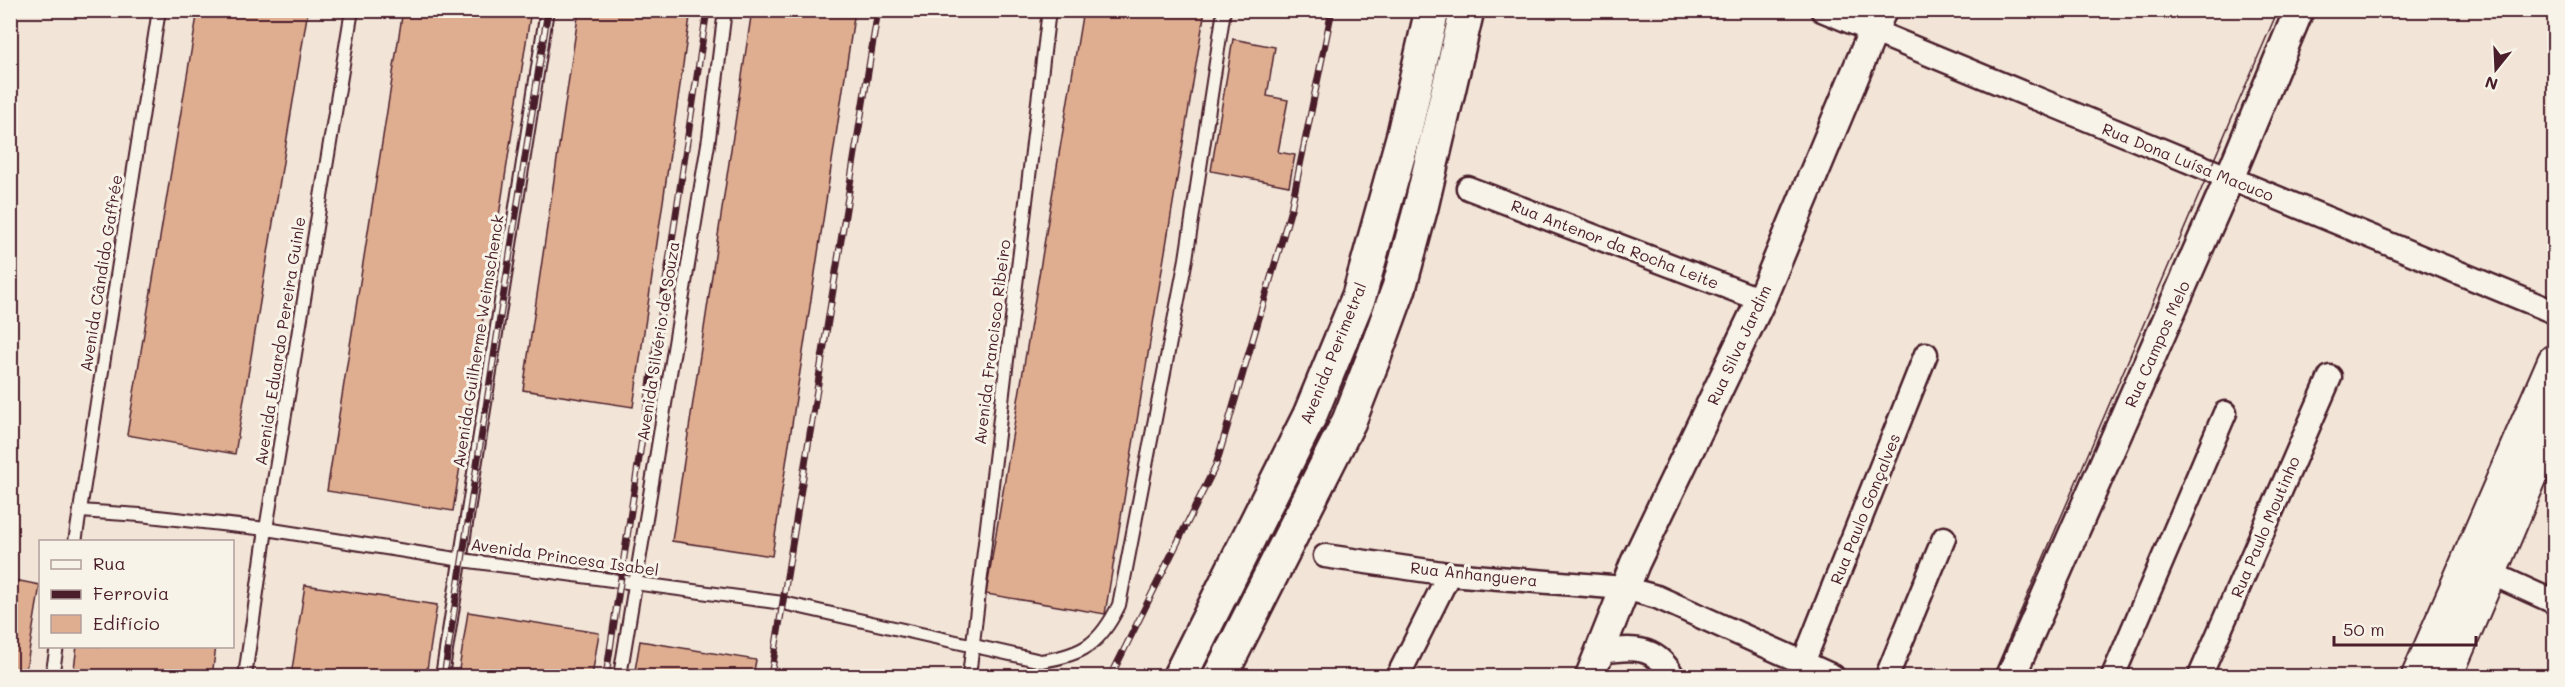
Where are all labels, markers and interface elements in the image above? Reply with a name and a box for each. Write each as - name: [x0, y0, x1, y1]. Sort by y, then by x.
- north arrow: [2466, 39, 2526, 99]
- text: N: [2482, 72, 2500, 96]
- street label: Rua Dona Luísa Macuco: [2099, 117, 2277, 206]
- street label: Avenida Cândido Gaffrée: [75, 173, 126, 373]
- street label: Rua Antenor da Rocha Leite: [1508, 194, 1722, 293]
- street label: Avenida Guilherme Weimschenck: [447, 213, 508, 469]
- street label: Avenida Eduardo Pereira Guinle: [249, 215, 310, 467]
- street label: Avenida Francisco Ribeiro: [969, 238, 1015, 446]
- street label: Avenida Silvério de Souza: [631, 240, 684, 442]
- street label: Rua Campos Melo: [2119, 277, 2194, 410]
- street label: Avenida Perimetral: [1294, 279, 1371, 427]
- street label: Rua Silva Jardim: [1702, 281, 1776, 408]
- street label: Rua Paulo Gonçalves: [1825, 430, 1904, 587]
- street label: Rua Paulo Moutinho: [2225, 453, 2304, 601]
- street label: Avenida Princesa Isabel: [470, 533, 660, 580]
- legend: [39, 540, 234, 648]
- text: Rua: [93, 551, 126, 575]
- street label: Rua Anhanguera: [1409, 556, 1539, 591]
- text: Ferrovia: [93, 581, 169, 605]
- scale bar: [2334, 609, 2476, 647]
- text: Edifício: [93, 611, 160, 635]
- text: 50 m: [2343, 617, 2385, 641]

